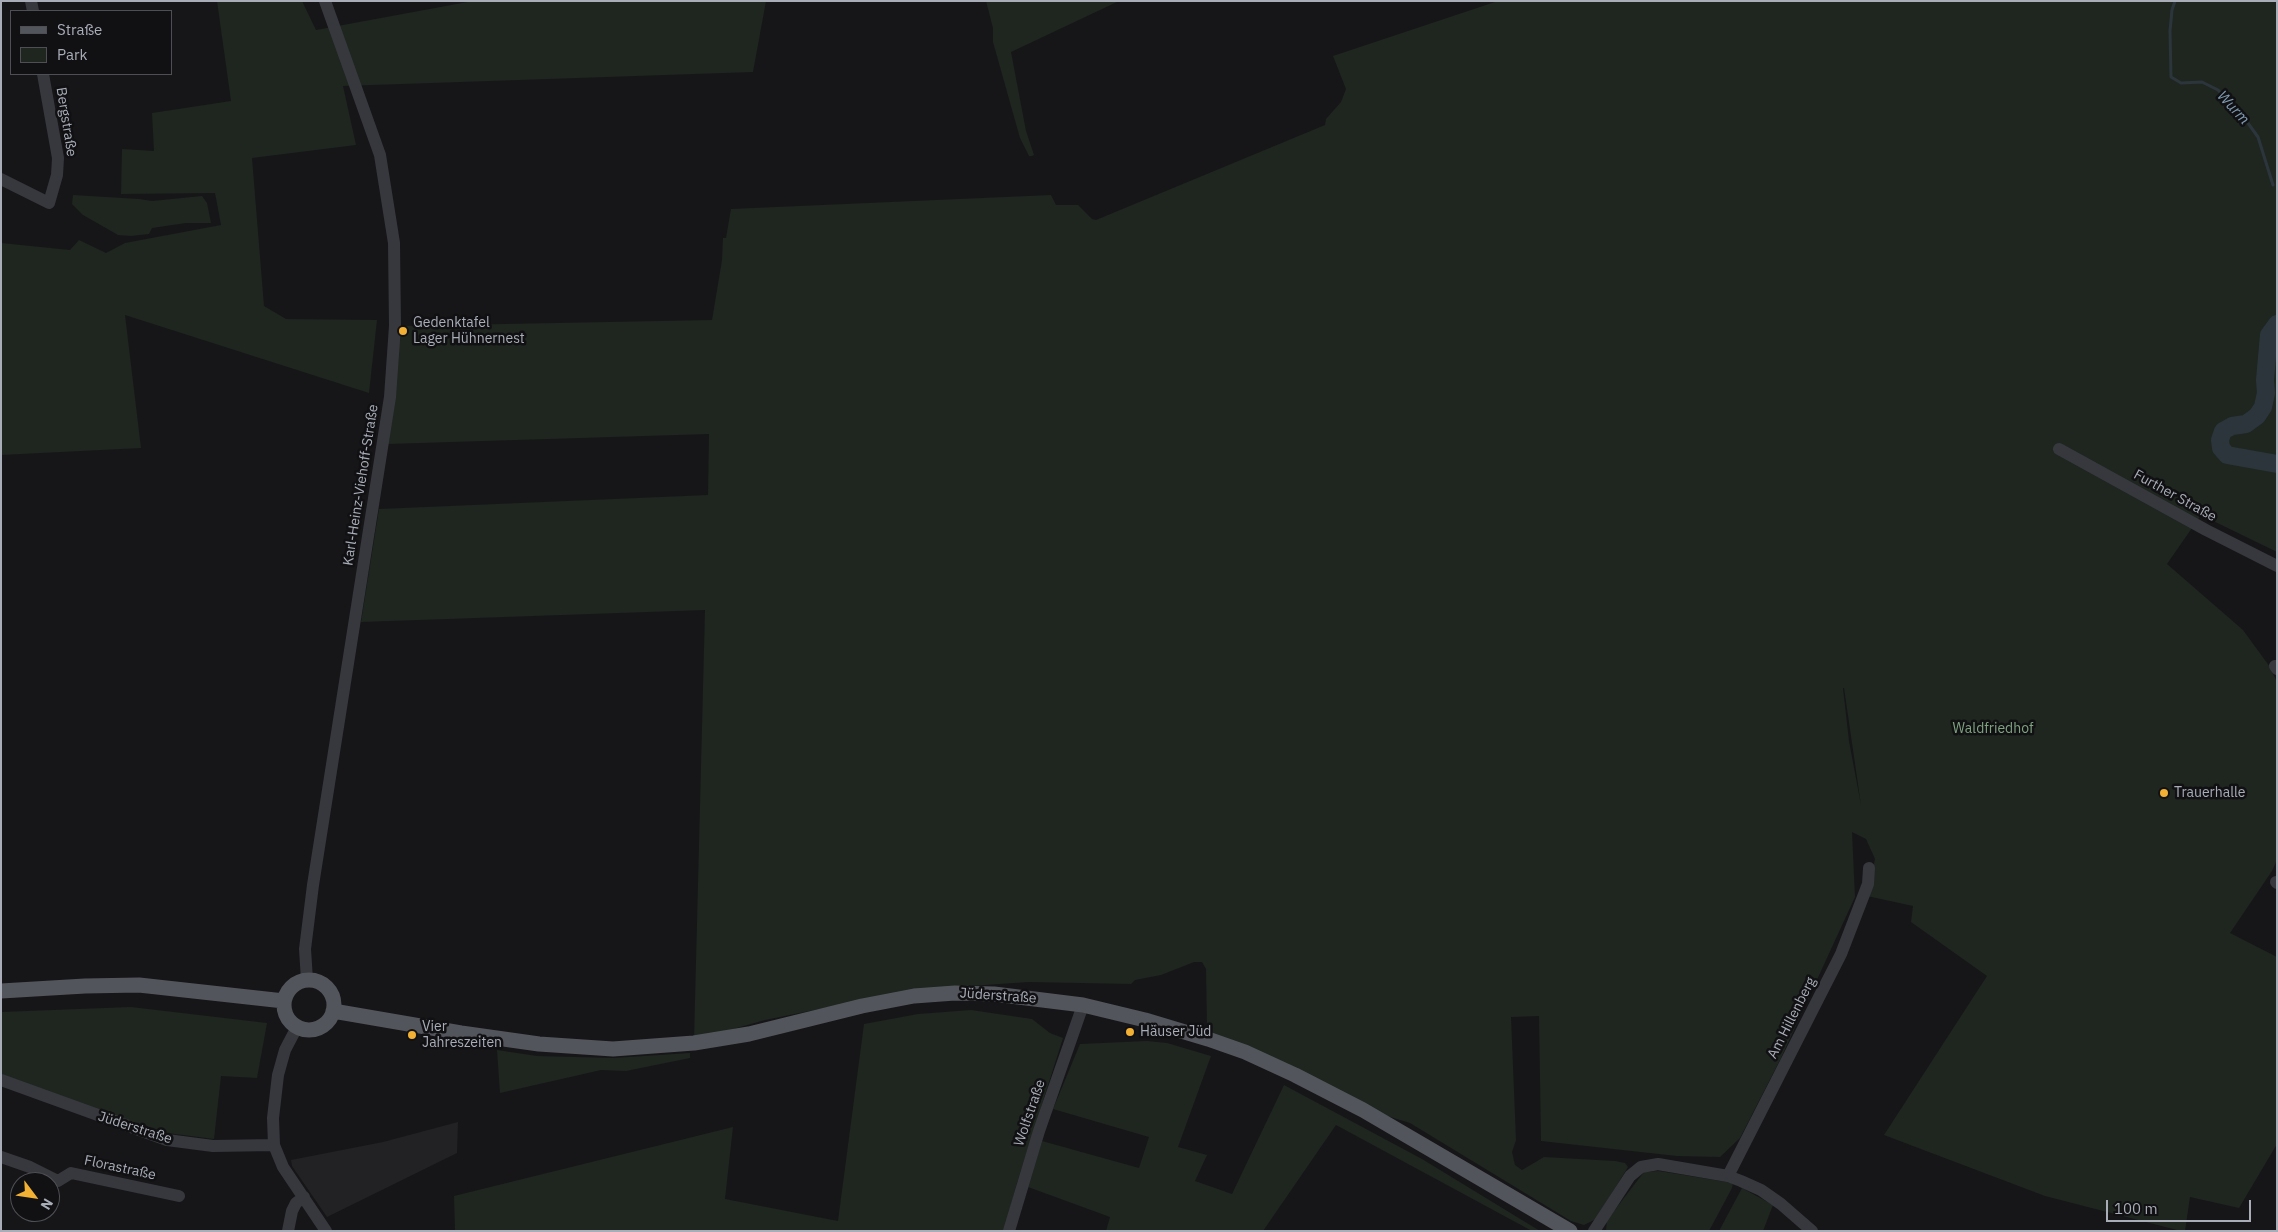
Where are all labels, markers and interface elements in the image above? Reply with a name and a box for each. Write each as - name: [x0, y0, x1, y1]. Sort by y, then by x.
- legend: [10, 10, 172, 75]
- text: Straße: [57, 20, 102, 39]
- text: Park: [57, 45, 87, 64]
- street label: Bergstraße: [52, 86, 80, 158]
- water label: Wurm: [2213, 87, 2253, 129]
- place label: Gedenktafel Lager Hühnernest: [413, 315, 525, 348]
- marker: Gedenktafel Lager Hühnernest: [397, 325, 409, 337]
- street label: Karl-Heinz-Viehoff-Straße: [340, 403, 382, 567]
- street label: Further Straße: [2131, 466, 2219, 526]
- park label: Waldfriedhof: [1953, 721, 2033, 737]
- place label: Trauerhalle: [2174, 785, 2245, 801]
- marker: Trauerhalle: [2158, 787, 2170, 799]
- street label: Am Hillenberg: [1764, 974, 1820, 1062]
- street label: Jüderstraße: [959, 985, 1037, 1007]
- place label: Vier Jahreszeiten: [422, 1019, 502, 1052]
- place label: Häuser Jüd: [1140, 1024, 1211, 1040]
- marker: Häuser Jüd: [1124, 1026, 1136, 1038]
- marker: Vier Jahreszeiten: [406, 1029, 418, 1041]
- street label: Wolfstraße: [1011, 1078, 1049, 1148]
- street label: Jüderstraße: [96, 1108, 174, 1148]
- street label: Florastraße: [83, 1152, 157, 1184]
- north arrow: [10, 1172, 60, 1222]
- scale bar: [2108, 1190, 2253, 1222]
- text: N: [37, 1195, 57, 1213]
- text: 100 m: [2114, 1199, 2158, 1218]

